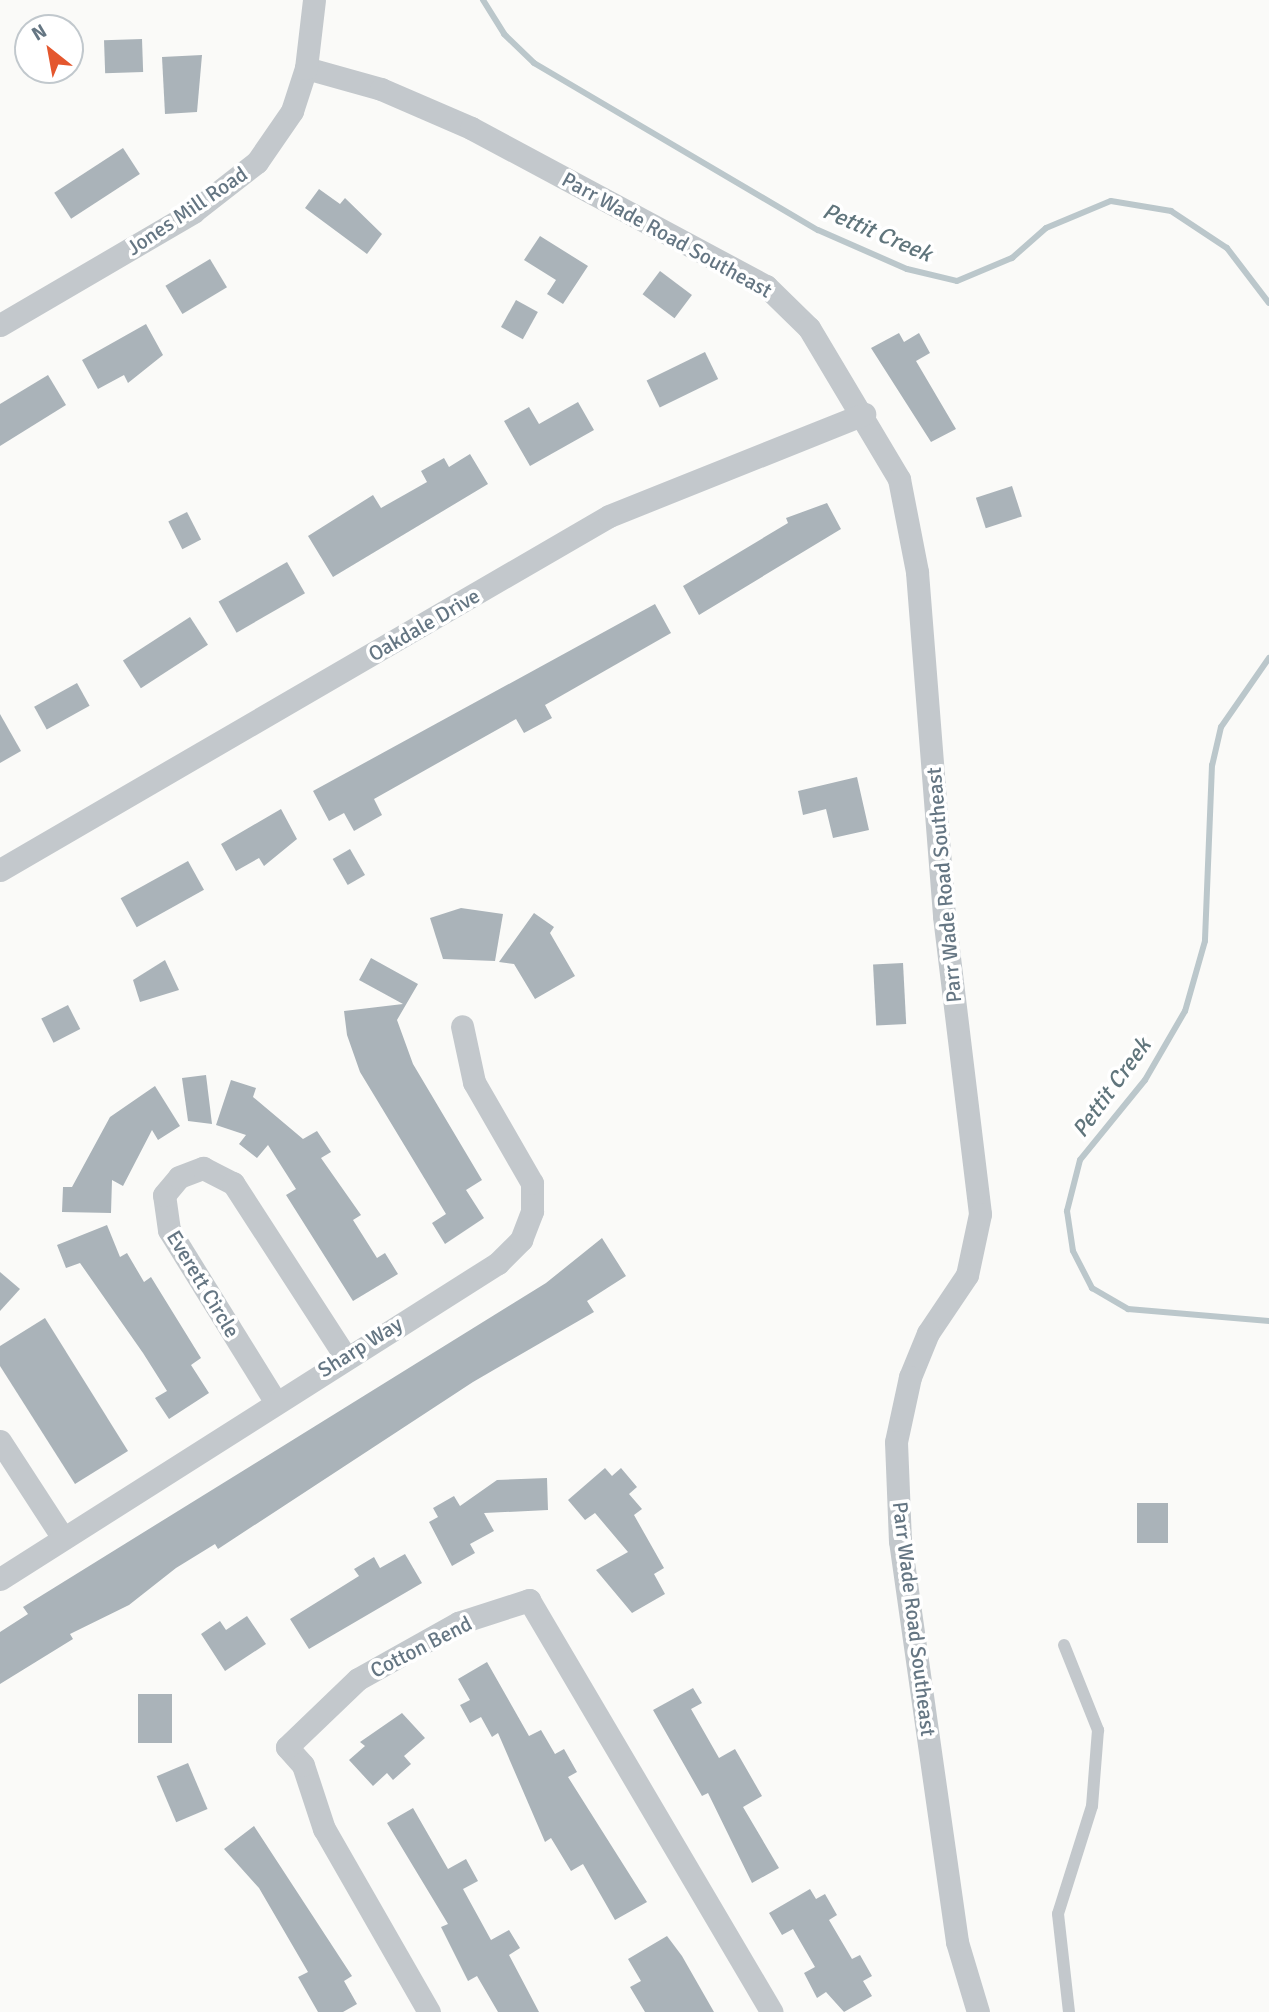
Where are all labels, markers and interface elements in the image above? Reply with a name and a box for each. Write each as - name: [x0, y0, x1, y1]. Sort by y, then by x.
- north arrow: [14, 14, 84, 84]
- text: N: [27, 19, 51, 46]
- street label: Jones Mill Road: [122, 161, 252, 261]
- street label: Parr Wade Road Southeast: [558, 167, 776, 303]
- water label: Pettit Creek: [818, 198, 936, 268]
- street label: Oakdale Drive: [364, 583, 484, 667]
- street label: Parr Wade Road Southeast: [921, 766, 967, 1004]
- water label: Pettit Creek: [1067, 1033, 1157, 1143]
- street label: Everett Circle: [161, 1226, 245, 1342]
- street label: Sharp Way: [313, 1311, 407, 1383]
- street label: Parr Wade Road Southeast: [887, 1500, 941, 1738]
- street label: Cotton Bend: [366, 1611, 476, 1683]

